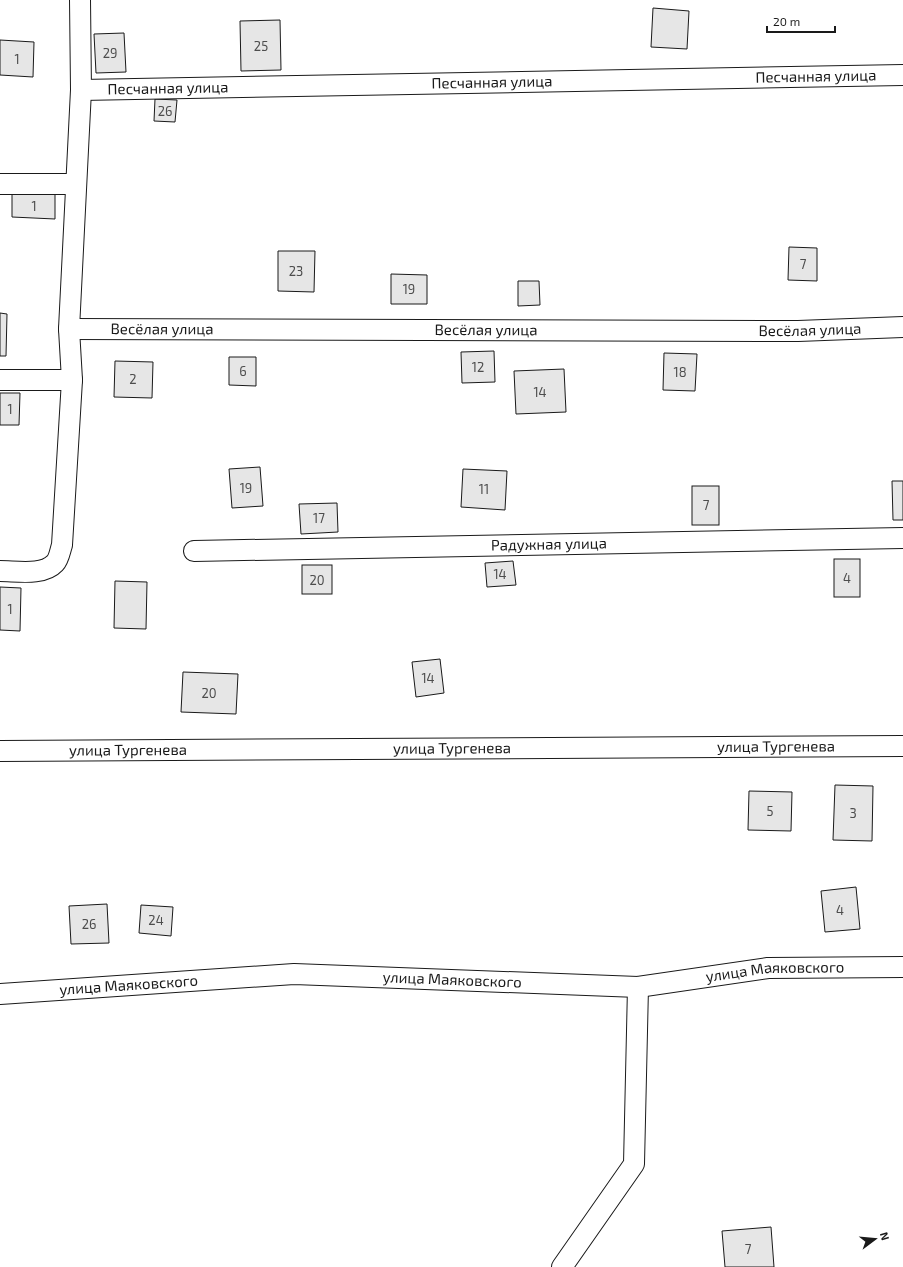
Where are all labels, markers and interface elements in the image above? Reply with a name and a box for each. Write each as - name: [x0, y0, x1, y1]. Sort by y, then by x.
- scale bar: [767, 8, 835, 34]
- text: 20 m: [773, 14, 800, 28]
- house number: 25: [254, 38, 268, 54]
- house number: 29: [103, 45, 117, 61]
- house number: 1: [14, 51, 20, 67]
- street label: Песчанная улица: [755, 65, 877, 86]
- street label: Песчанная улица: [431, 71, 553, 92]
- street label: Песчанная улица: [107, 77, 229, 98]
- house number: 26: [158, 103, 172, 119]
- house number: 1: [31, 198, 37, 214]
- house number: 7: [800, 256, 807, 272]
- house number: 23: [289, 263, 303, 279]
- house number: 19: [403, 281, 415, 297]
- street label: Весёлая улица: [110, 319, 214, 338]
- street label: Весёлая улица: [758, 319, 862, 339]
- street label: Весёлая улица: [434, 320, 538, 339]
- house number: 12: [472, 359, 484, 375]
- house number: 6: [239, 363, 247, 379]
- house number: 18: [673, 364, 687, 380]
- house number: 2: [129, 371, 137, 387]
- house number: 14: [533, 384, 547, 400]
- house number: 1: [7, 401, 13, 417]
- house number: 19: [240, 480, 252, 496]
- house number: 11: [479, 481, 489, 497]
- house number: 7: [703, 497, 710, 513]
- house number: 17: [313, 510, 325, 526]
- street label: Радужная улица: [491, 533, 607, 554]
- house number: 14: [493, 566, 507, 582]
- house number: 4: [843, 570, 851, 586]
- house number: 20: [309, 572, 325, 588]
- house number: 1: [7, 601, 13, 617]
- house number: 14: [421, 670, 435, 686]
- house number: 20: [201, 685, 217, 701]
- street label: улица Тургенева: [717, 736, 835, 756]
- street label: улица Тургенева: [393, 738, 511, 758]
- street label: улица Тургенева: [69, 740, 187, 760]
- house number: 5: [767, 803, 774, 819]
- house number: 3: [849, 805, 857, 821]
- house number: 4: [836, 902, 844, 918]
- house number: 24: [148, 912, 164, 928]
- house number: 26: [82, 916, 96, 932]
- street label: улица Маяковского: [704, 957, 844, 986]
- street label: улица Маяковского: [382, 967, 522, 991]
- street label: улица Маяковского: [59, 971, 199, 999]
- north arrow: [855, 1219, 895, 1259]
- text: N: [878, 1230, 892, 1242]
- house number: 7: [745, 1241, 752, 1257]

